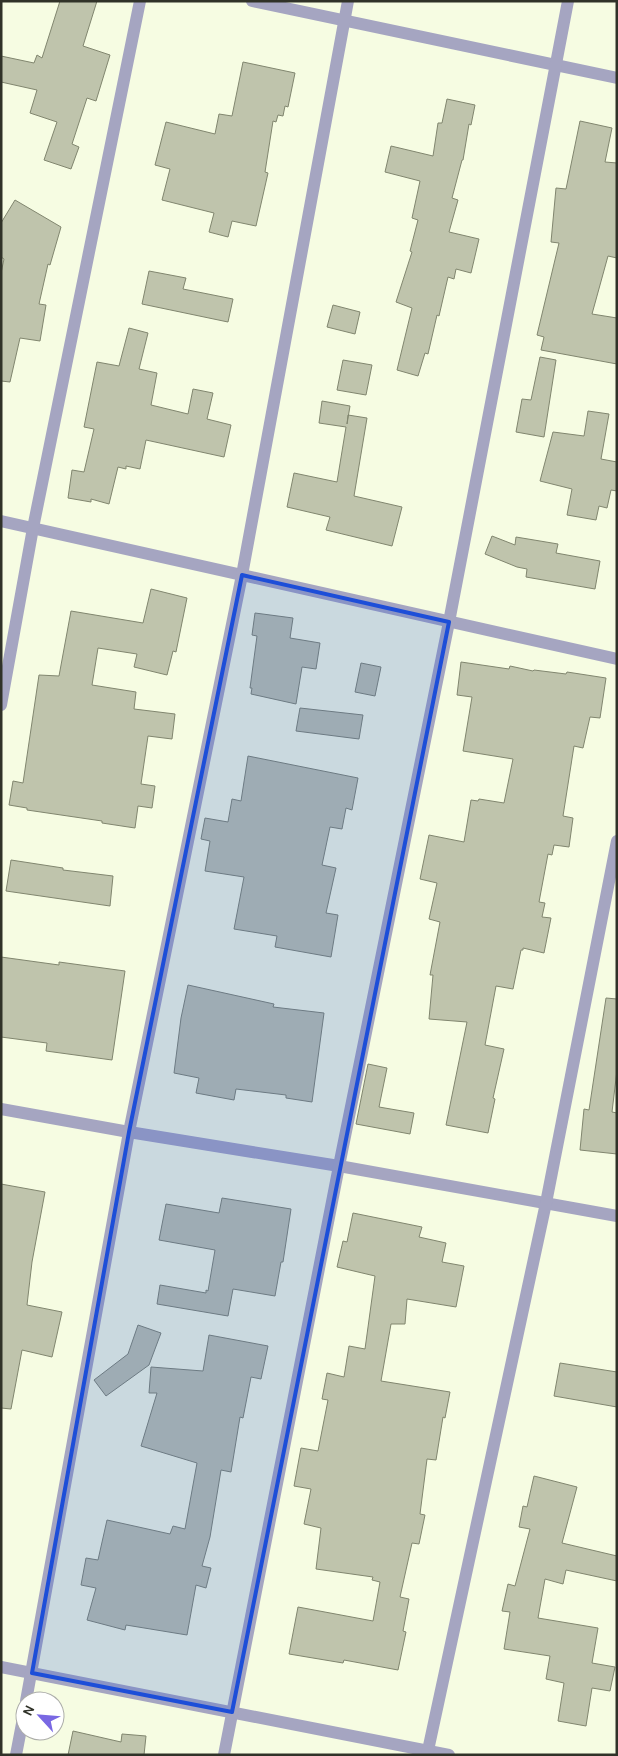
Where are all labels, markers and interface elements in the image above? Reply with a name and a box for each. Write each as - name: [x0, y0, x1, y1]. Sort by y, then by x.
- north arrow: [15, 1691, 65, 1741]
- text: N: [19, 1702, 39, 1719]

